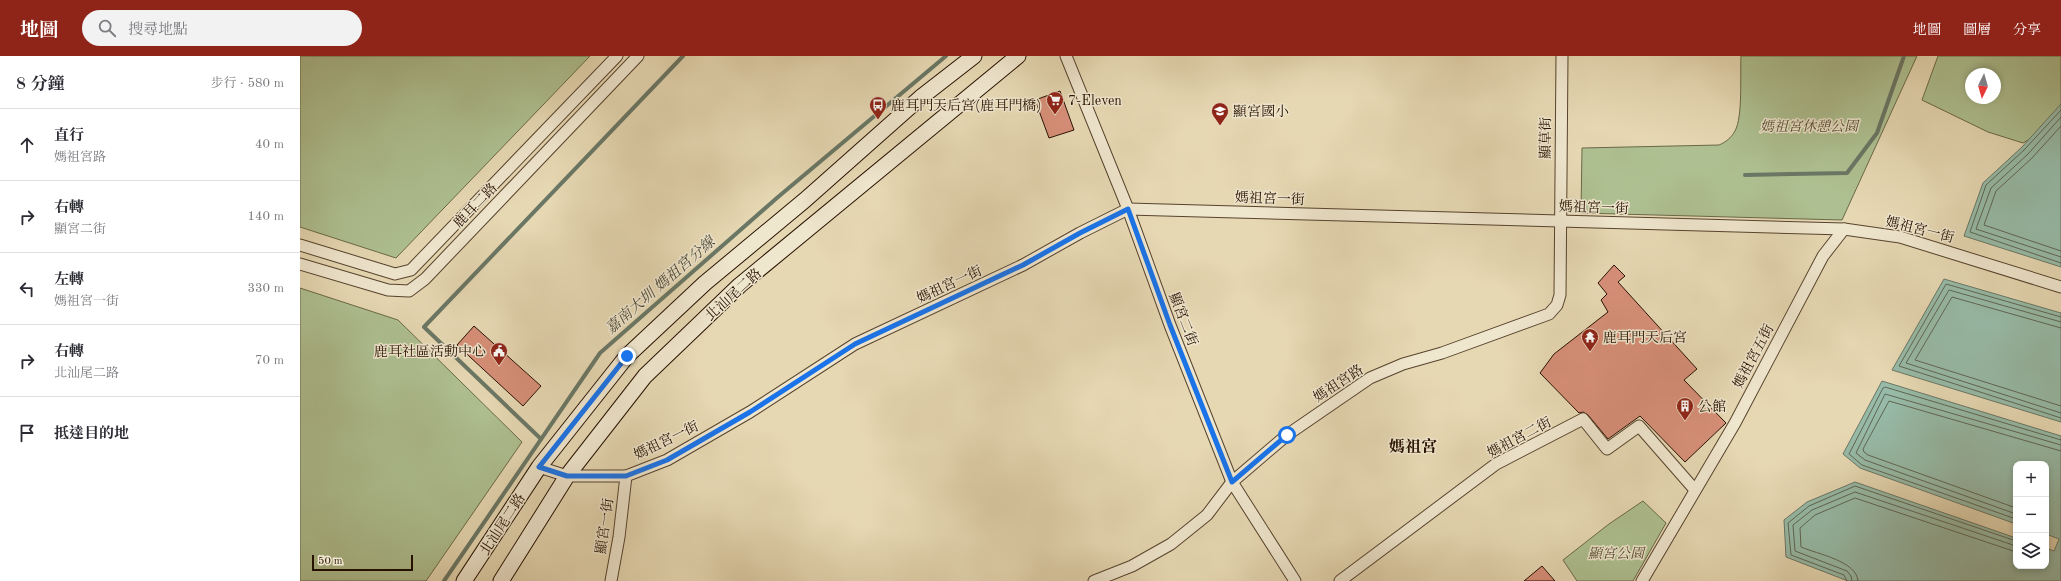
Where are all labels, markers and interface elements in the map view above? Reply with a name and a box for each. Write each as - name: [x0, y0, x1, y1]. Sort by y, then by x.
- search box: [82, 10, 362, 46]
- icon: search: [96, 17, 118, 39]
- text: 地圖: [20, 22, 58, 41]
- text: 搜尋地點: [128, 23, 188, 38]
- text: 地圖: [1913, 23, 1941, 37]
- text: 圖層: [1963, 23, 1991, 37]
- text: 分享: [2013, 23, 2041, 37]
- north arrow: [1965, 68, 2001, 104]
- text: 8 分鐘: [16, 76, 65, 93]
- text: 步行 · 580 m: [210, 77, 284, 90]
- supermarket icon: 7-Eleven: [1045, 90, 1065, 115]
- place label: 7-Eleven: [1068, 94, 1122, 108]
- bus stop icon: 鹿耳門天后宮(鹿耳門橋): [868, 95, 888, 120]
- place label: 鹿耳門天后宮(鹿耳門橋): [891, 98, 1041, 113]
- school or university icon: 顯宮國小: [1210, 101, 1230, 126]
- place label: 顯宮國小: [1233, 104, 1289, 119]
- street label: 顯草街: [1538, 117, 1553, 159]
- park label: 媽祖宮休憩公園: [1760, 119, 1860, 134]
- text: 直行: [54, 129, 84, 144]
- icon: ahead: [16, 134, 38, 156]
- text: 40 m: [255, 138, 284, 151]
- text: 媽祖宮路: [54, 151, 106, 164]
- street label: 鹿耳二路: [451, 180, 500, 231]
- street label: 媽祖宮一街: [1235, 190, 1305, 207]
- street label: 媽祖宮一街: [1559, 199, 1629, 216]
- text: 右轉: [54, 201, 84, 216]
- icon: right: [16, 206, 38, 228]
- text: 140 m: [247, 210, 284, 223]
- street label: 媽祖宮一街: [1884, 214, 1956, 245]
- text: 顯宮二街: [54, 223, 106, 236]
- water label: 嘉南大圳 媽祖宮分線: [602, 232, 720, 337]
- street label: 媽祖宮一街: [914, 263, 984, 306]
- street label: 北汕尾二路: [702, 265, 764, 323]
- text: 左轉: [54, 273, 84, 288]
- icon: left: [16, 278, 38, 300]
- text: 330 m: [247, 282, 284, 295]
- street label: 顯宮二街: [1166, 290, 1201, 348]
- text: 媽祖宮一街: [54, 295, 119, 308]
- street label: 媽祖宮五街: [1730, 322, 1776, 391]
- temple icon: 鹿耳門天后宮: [1580, 327, 1600, 352]
- place label: 鹿耳門天后宮: [1603, 330, 1687, 345]
- public building icon: 鹿耳社區活動中心: [489, 341, 509, 366]
- place label: 鹿耳社區活動中心: [374, 344, 486, 359]
- text: 右轉: [54, 345, 84, 360]
- route end: [618, 347, 636, 365]
- icon: right: [16, 350, 38, 372]
- text: 70 m: [255, 354, 284, 367]
- street label: 媽祖宮路: [1311, 362, 1366, 405]
- text: 北汕尾二路: [54, 367, 119, 380]
- building icon: 公館: [1675, 396, 1695, 421]
- place label: 公館: [1698, 399, 1726, 414]
- street label: 媽祖宮二街: [1485, 414, 1554, 460]
- street label: 媽祖宮一街: [631, 418, 701, 463]
- icon: arrive: [16, 422, 38, 444]
- route start: [1278, 426, 1296, 444]
- text: 抵達目的地: [54, 427, 129, 442]
- district label: 媽祖宮: [1389, 437, 1437, 456]
- map controls: [2013, 461, 2049, 569]
- button: +: [2013, 461, 2049, 497]
- street label: 北汕尾二路: [477, 491, 528, 558]
- street label: 顯宮一街: [593, 497, 616, 555]
- button: −: [2013, 497, 2049, 533]
- button: layers: [2013, 533, 2049, 569]
- park label: 顯宮公園: [1588, 546, 1646, 561]
- scale bar: [312, 553, 413, 572]
- text: 50 m: [318, 556, 343, 567]

